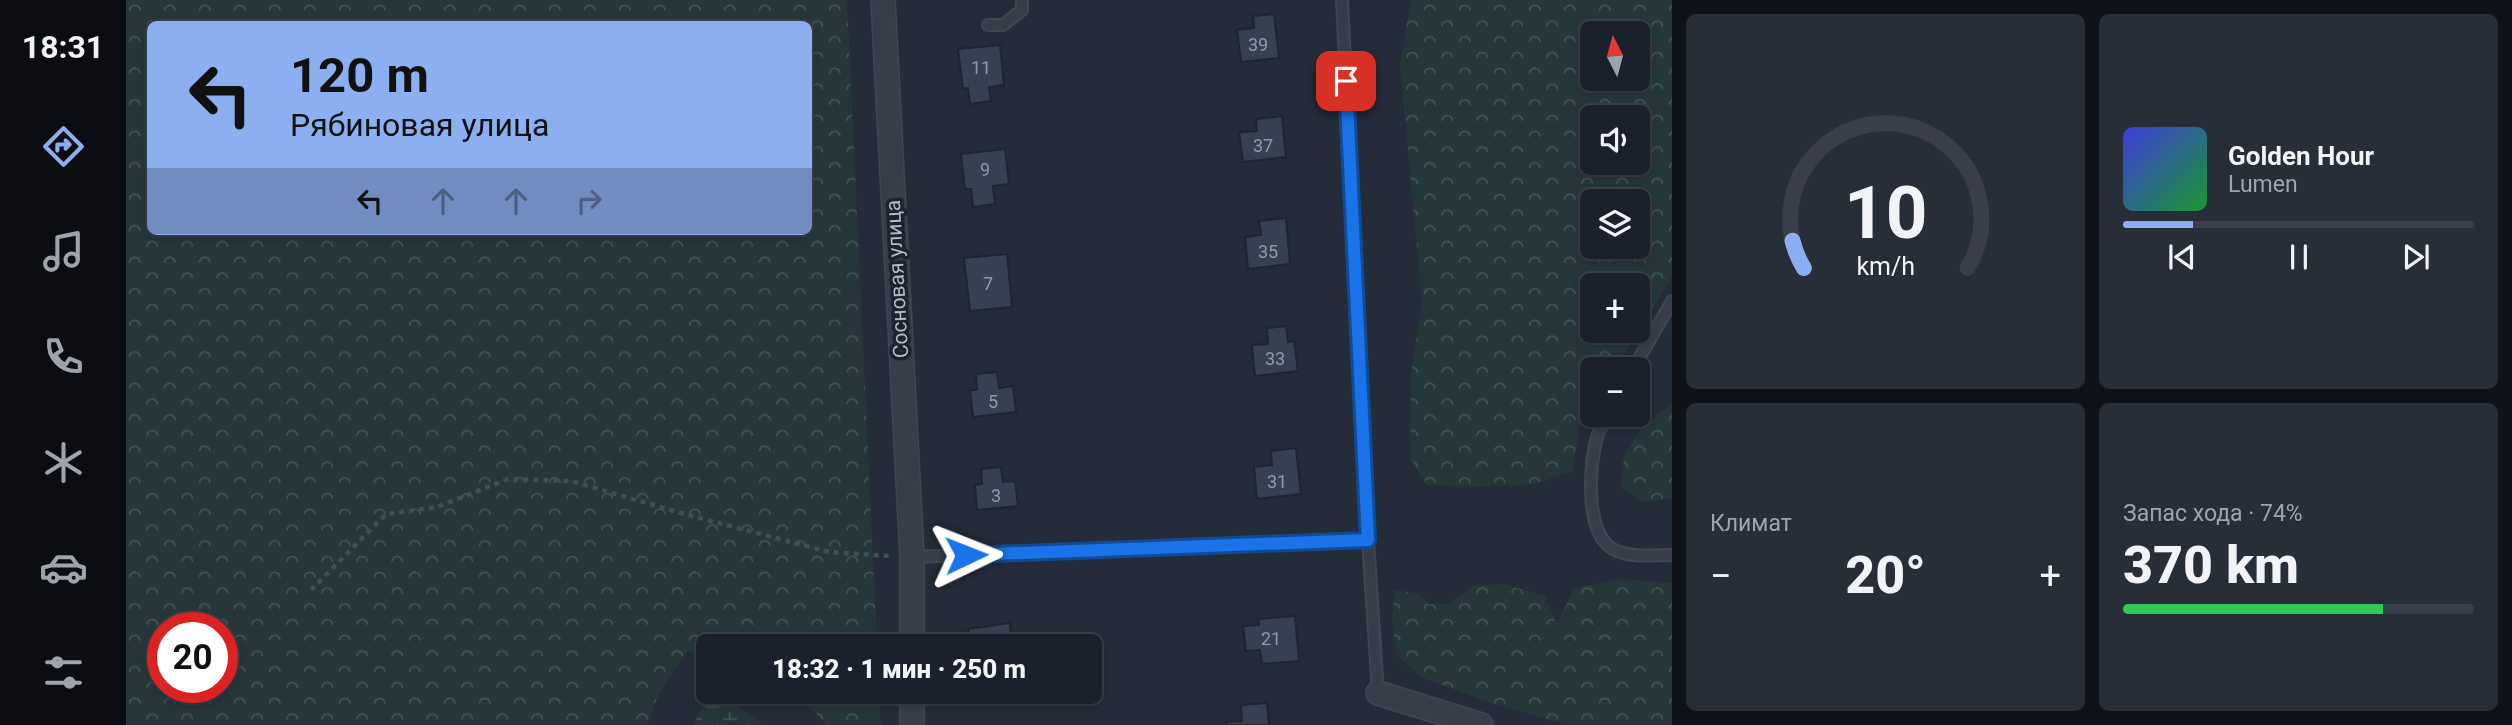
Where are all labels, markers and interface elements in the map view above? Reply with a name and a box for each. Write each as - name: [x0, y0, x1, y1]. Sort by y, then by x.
- north arrow: [1580, 21, 1650, 91]
- map controls: [1580, 21, 1650, 427]
- text: 18:31: [22, 28, 104, 66]
- house number: 39: [1248, 34, 1268, 55]
- text: 120 m: [290, 47, 429, 104]
- icon: left: [175, 49, 266, 140]
- pin: [1316, 51, 1376, 111]
- house number: 11: [971, 57, 991, 78]
- icon: arrive: [1327, 62, 1365, 100]
- button: sound: [1580, 105, 1650, 175]
- text: Рябиновая улица: [290, 106, 549, 144]
- icon: directions: [39, 122, 88, 171]
- house number: 37: [1253, 135, 1273, 156]
- text: Golden Hour: [2228, 141, 2374, 171]
- house number: 9: [980, 159, 990, 180]
- text: 10: [1844, 170, 1927, 256]
- text: Lumen: [2228, 171, 2298, 198]
- icon: left: [351, 182, 389, 220]
- icon: ahead: [424, 182, 462, 220]
- icon: ahead: [497, 182, 535, 220]
- icon: right: [570, 182, 608, 220]
- button: layers: [1580, 189, 1650, 259]
- street label: Сосновая улица: [881, 199, 913, 359]
- icon: music: [39, 227, 88, 276]
- icon: previous: [2163, 238, 2201, 276]
- icon: pause: [2280, 238, 2318, 276]
- icon: next: [2397, 238, 2435, 276]
- house number: 35: [1258, 241, 1278, 262]
- text: km/h: [1856, 252, 1915, 281]
- house number: 7: [983, 273, 993, 294]
- button: +: [1580, 273, 1650, 343]
- icon: phone: [39, 332, 88, 381]
- house number: 33: [1265, 348, 1285, 369]
- button: −: [1580, 357, 1650, 427]
- house number: 5: [988, 391, 998, 412]
- icon: climate: [39, 438, 88, 487]
- house number: 31: [1267, 471, 1287, 492]
- house number: 3: [991, 485, 1001, 506]
- text: Запас хода · 74%: [2123, 500, 2303, 527]
- text: Климат: [1710, 510, 1792, 537]
- position arrow: [929, 518, 1003, 592]
- text: 370 km: [2123, 535, 2299, 596]
- icon: car: [39, 543, 88, 592]
- text: 20°: [1845, 545, 1926, 606]
- text: −: [1710, 554, 1732, 598]
- text: +: [2039, 554, 2061, 598]
- speed limit sign: 20: [147, 612, 238, 703]
- house number: 21: [1261, 628, 1281, 649]
- icon: filters: [39, 648, 88, 697]
- text: 18:32 · 1 мин · 250 m: [772, 654, 1026, 684]

